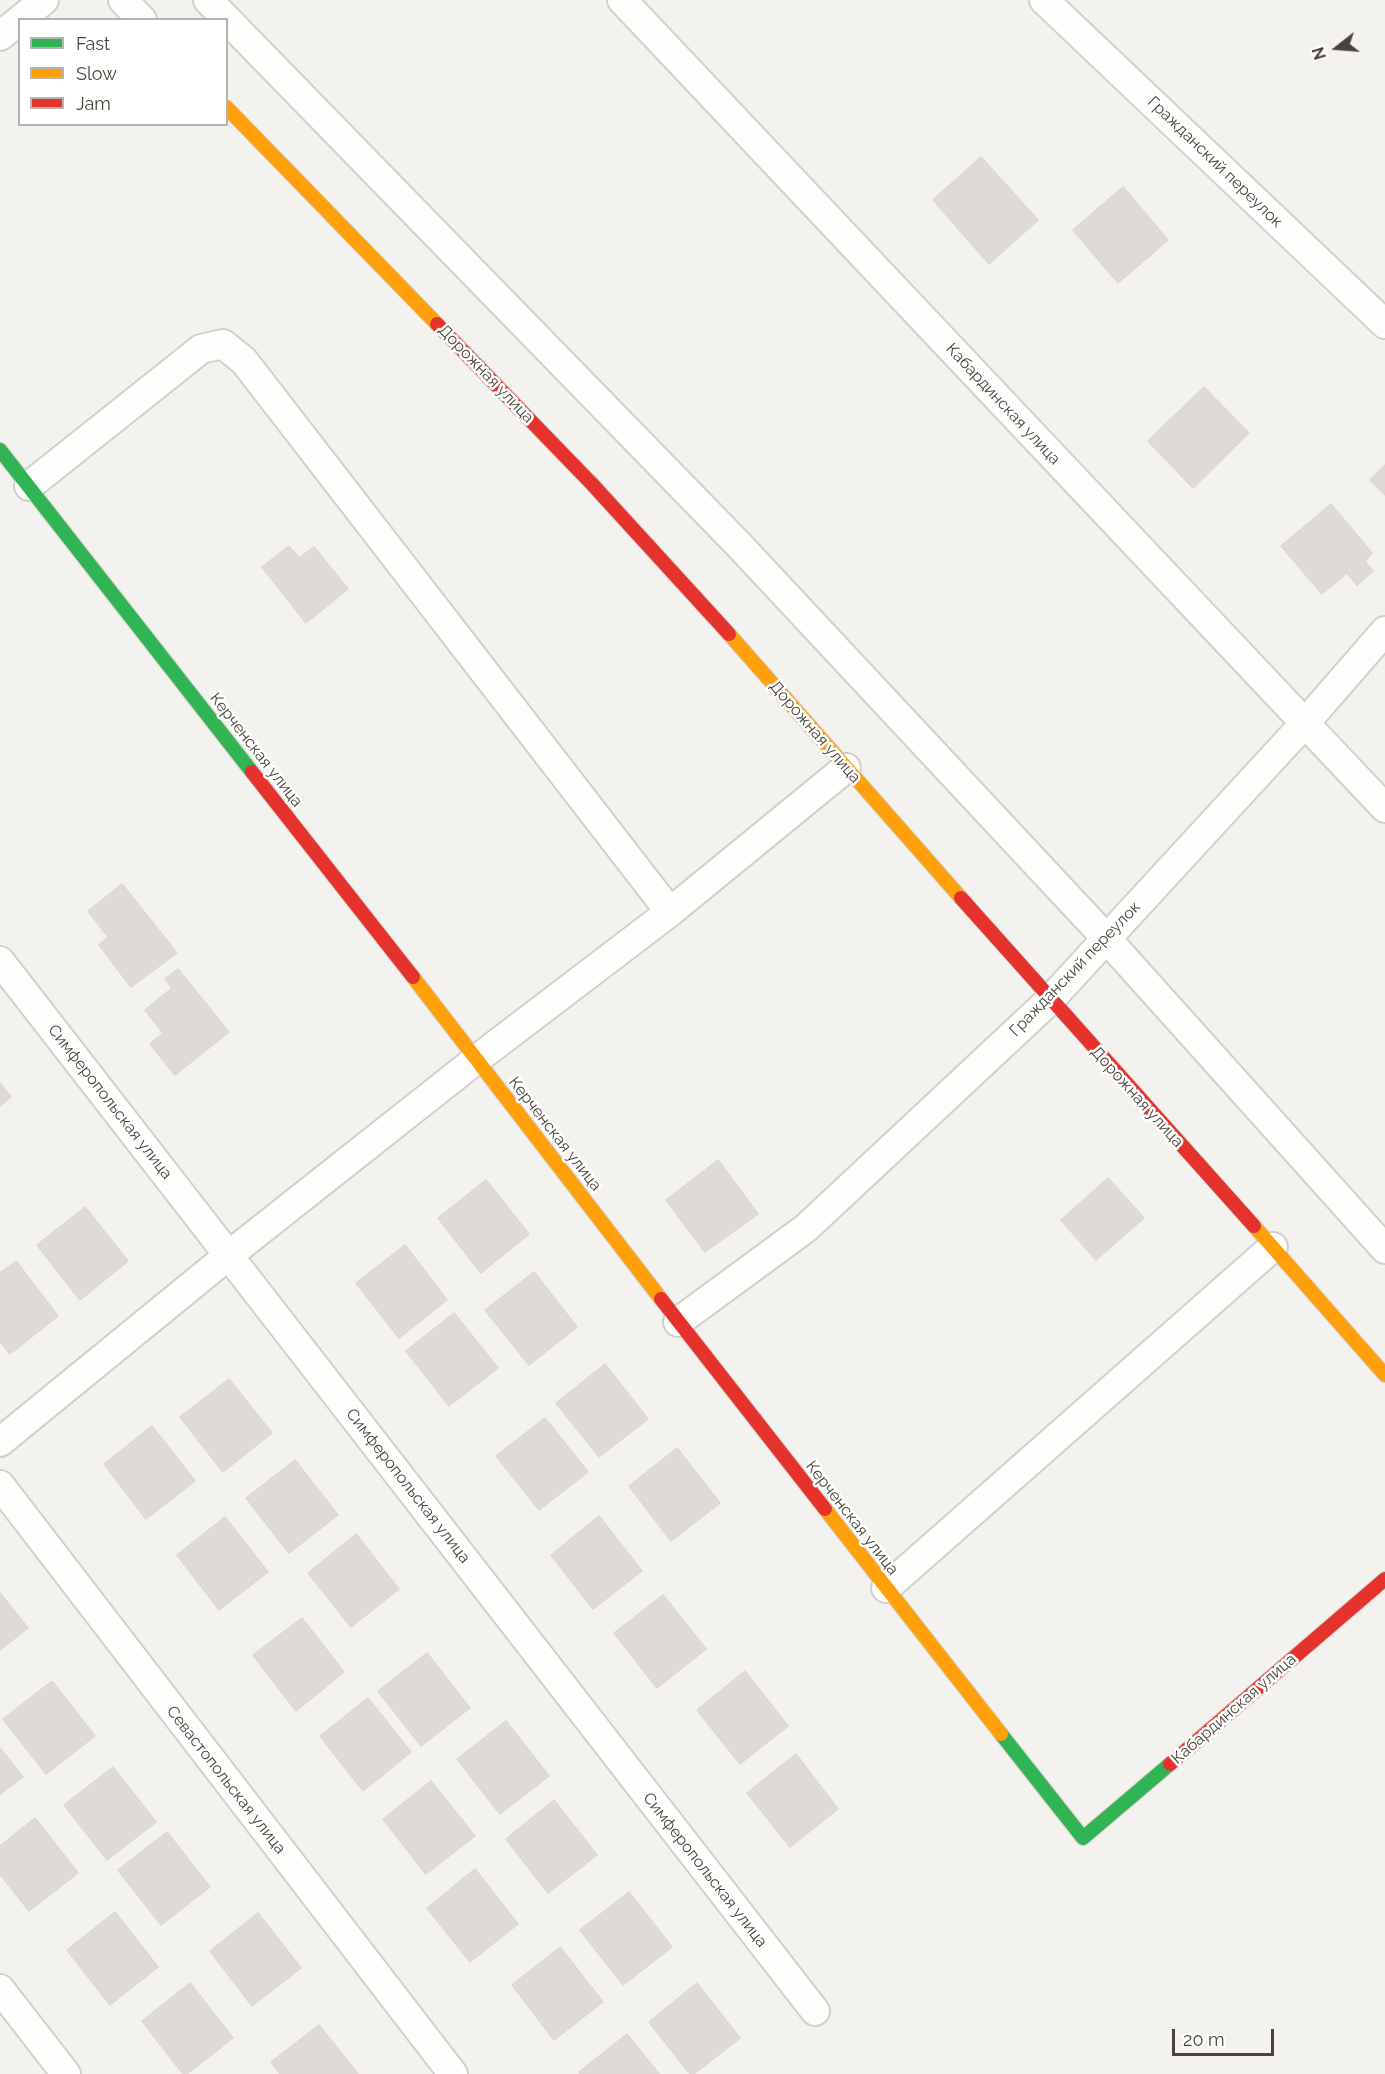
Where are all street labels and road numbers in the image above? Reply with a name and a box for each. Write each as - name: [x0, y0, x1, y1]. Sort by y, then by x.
- street label: Гражданский переулок: [1144, 93, 1286, 231]
- street label: Дорожная улица: [434, 321, 538, 427]
- street label: Кабардинская улица: [942, 339, 1064, 469]
- street label: Дорожная улица: [765, 677, 865, 787]
- street label: Керченская улица: [206, 689, 306, 811]
- street label: Гражданский переулок: [1006, 898, 1144, 1040]
- street label: Симферопольская улица: [44, 1021, 176, 1183]
- street label: Дорожная улица: [1087, 1043, 1187, 1151]
- street label: Керченская улица: [505, 1073, 605, 1195]
- street label: Симферопольская улица: [342, 1405, 474, 1567]
- street label: Керченская улица: [802, 1457, 902, 1579]
- street label: Кабардинская улица: [1168, 1650, 1300, 1768]
- street label: Севастопольская улица: [162, 1702, 290, 1858]
- street label: Симферопольская улица: [639, 1789, 771, 1951]

